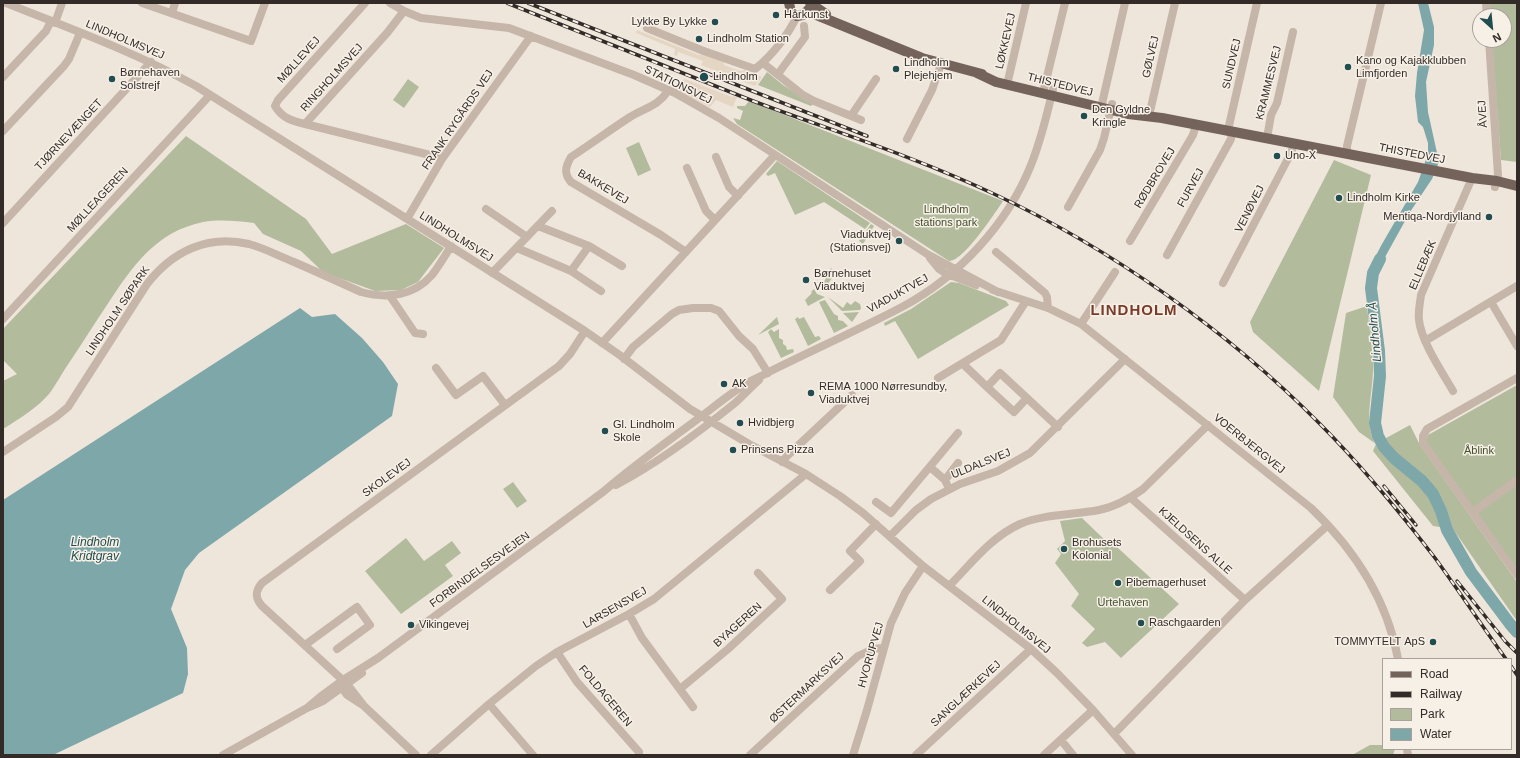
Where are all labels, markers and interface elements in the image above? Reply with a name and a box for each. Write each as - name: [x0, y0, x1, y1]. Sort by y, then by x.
- place label: Hårkunst: [784, 8, 828, 22]
- north arrow: [1472, 8, 1512, 48]
- marker: Hårkunst: [771, 10, 781, 20]
- street label: LØKKEVEJ: [993, 12, 1019, 70]
- place label: Lykke By Lykke: [631, 15, 707, 29]
- street label: LINDHOLMSVEJ: [84, 17, 166, 63]
- marker: Lykke By Lykke: [710, 17, 720, 27]
- text: N: [1491, 31, 1503, 45]
- place label: Lindholm Station: [707, 32, 789, 46]
- street label: MØLLEVEJ: [275, 34, 323, 86]
- marker: Lindholm Station: [694, 34, 704, 44]
- street label: GØLVEJ: [1140, 35, 1162, 79]
- street label: SUNDVEJ: [1220, 38, 1244, 90]
- street label: RINGHOLMSVEJ: [298, 41, 366, 115]
- street label: KRAMMESVEJ: [1253, 45, 1285, 121]
- place label: Kano og Kajakklubben Limfjorden: [1356, 54, 1466, 80]
- place label: Lindholm Plejehjem: [904, 56, 952, 82]
- marker: Kano og Kajakklubben Limfjorden: [1343, 62, 1353, 72]
- street label: STATIONSVEJ: [642, 63, 714, 107]
- marker: Lindholm Plejehjem: [891, 64, 901, 74]
- place label: Børnehaven Solstrejf: [120, 66, 180, 92]
- street label: FRANK RYGÅRDS VEJ: [420, 67, 496, 173]
- place label: Lindholm: [713, 70, 758, 84]
- street label: THISTEDVEJ: [1026, 70, 1094, 100]
- marker: Lindholm: [698, 71, 710, 83]
- marker: Børnehaven Solstrejf: [107, 74, 117, 84]
- street label: TJØRNEVÆNGET: [32, 97, 106, 173]
- street label: ÅVEJ: [1475, 100, 1491, 128]
- place label: Den Gyldne Kringle: [1092, 103, 1150, 129]
- marker: Den Gyldne Kringle: [1079, 111, 1089, 121]
- street label: THISTEDVEJ: [1378, 141, 1446, 167]
- street label: RØDBROVEJ: [1132, 145, 1178, 211]
- place label: Uno-X: [1285, 149, 1316, 163]
- marker: Uno-X: [1272, 151, 1282, 161]
- street label: MØLLEAGEREN: [65, 165, 131, 235]
- street label: FURVEJ: [1175, 166, 1207, 210]
- street label: BAKKEVEJ: [575, 167, 631, 207]
- street label: VENØVEJ: [1232, 183, 1268, 235]
- place label: Lindholm Kirke: [1347, 191, 1420, 205]
- marker: Lindholm Kirke: [1334, 193, 1344, 203]
- park label: Lindholm stations park: [915, 203, 977, 229]
- street label: LINDHOLMSVEJ: [417, 209, 495, 265]
- place label: Mentiqa-Nordjylland: [1383, 210, 1481, 224]
- marker: Mentiqa-Nordjylland: [1484, 212, 1494, 222]
- place label: Viaduktvej (Stationsvej): [830, 228, 891, 254]
- marker: Viaduktvej (Stationsvej): [894, 236, 904, 246]
- street label: ELLEBÆK: [1407, 238, 1439, 292]
- street label: LINDHOLM SØPARK: [83, 264, 153, 358]
- place label: Børnehuset Viaduktvej: [814, 267, 871, 293]
- street label: VIADUKTVEJ: [865, 272, 931, 316]
- marker: Børnehuset Viaduktvej: [801, 275, 811, 285]
- water label: Lindholm Å: [1365, 301, 1385, 363]
- district label: LINDHOLM: [1090, 302, 1178, 320]
- place label: AK: [732, 377, 747, 391]
- marker: AK: [719, 379, 729, 389]
- place label: REMA 1000 Nørresundby, Viaduktvej: [819, 380, 947, 406]
- marker: REMA 1000 Nørresundby, Viaduktvej: [806, 388, 816, 398]
- street label: VOERBJERGVEJ: [1211, 411, 1287, 477]
- place label: Hvidbjerg: [748, 416, 794, 430]
- place label: Gl. Lindholm Skole: [613, 418, 675, 444]
- marker: Hvidbjerg: [735, 418, 745, 428]
- marker: Gl. Lindholm Skole: [600, 426, 610, 436]
- place label: Prinsens Pizza: [741, 443, 814, 457]
- park label: Åblink: [1464, 444, 1494, 458]
- marker: Prinsens Pizza: [728, 445, 738, 455]
- street label: ULDALSVEJ: [949, 446, 1013, 482]
- street label: SKOLEVEJ: [360, 456, 414, 500]
- street label: KJELDSENS ALLE: [1156, 505, 1234, 577]
- street label: FORBINDELSESVEJEN: [427, 529, 533, 611]
- water label: Lindholm Kridtgrav: [71, 536, 119, 564]
- place label: Brohusets Kolonial: [1072, 536, 1122, 562]
- marker: Brohusets Kolonial: [1059, 544, 1069, 554]
- place label: Pibemagerhuset: [1126, 576, 1206, 590]
- marker: Pibemagerhuset: [1113, 578, 1123, 588]
- street label: LARSENSVEJ: [581, 584, 649, 632]
- street label: LINDHOLMSVEJ: [979, 593, 1053, 657]
- park label: Urtehaven: [1098, 596, 1148, 610]
- street label: BYAGEREN: [711, 600, 765, 650]
- place label: Raschgaarden: [1149, 616, 1221, 630]
- place label: Vikingevej: [419, 618, 469, 632]
- marker: Raschgaarden: [1136, 618, 1146, 628]
- marker: Vikingevej: [406, 620, 416, 630]
- street label: HVORUPVEJ: [855, 621, 887, 689]
- place label: TOMMYTELT ApS: [1334, 635, 1425, 649]
- marker: TOMMYTELT ApS: [1428, 637, 1438, 647]
- street label: ØSTERMARKSVEJ: [767, 650, 847, 726]
- street label: SANGLÆRKEVEJ: [928, 658, 1004, 730]
- legend: [1382, 658, 1512, 750]
- street label: FOLDAGEREN: [576, 663, 634, 729]
- text: Road: [1420, 667, 1449, 681]
- text: Railway: [1420, 687, 1462, 701]
- text: Park: [1420, 707, 1445, 721]
- text: Water: [1420, 727, 1452, 741]

